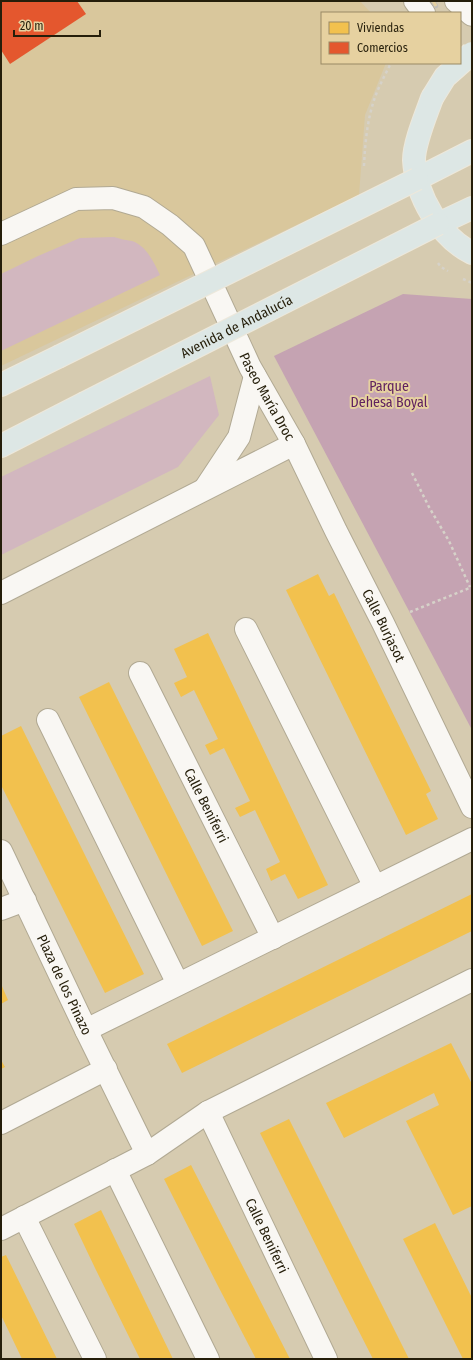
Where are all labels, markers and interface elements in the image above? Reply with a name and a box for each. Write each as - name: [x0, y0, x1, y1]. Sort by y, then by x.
- scale bar: [14, 12, 100, 38]
- legend: [321, 12, 461, 64]
- text: 20 m: [20, 19, 44, 33]
- text: Viviendas: [357, 21, 404, 35]
- text: Comercios: [357, 41, 408, 55]
- street label: Avenida de Andalucía: [178, 291, 295, 362]
- street label: Paseo María Droc: [236, 350, 299, 444]
- park label: Parque Dehesa Boyal: [351, 378, 428, 411]
- street label: Calle Burjasot: [359, 586, 409, 665]
- street label: Calle Beniferri: [181, 765, 232, 845]
- street label: Plaza de los Pinazo: [33, 932, 96, 1038]
- street label: Calle Beniferri: [242, 1195, 292, 1276]

